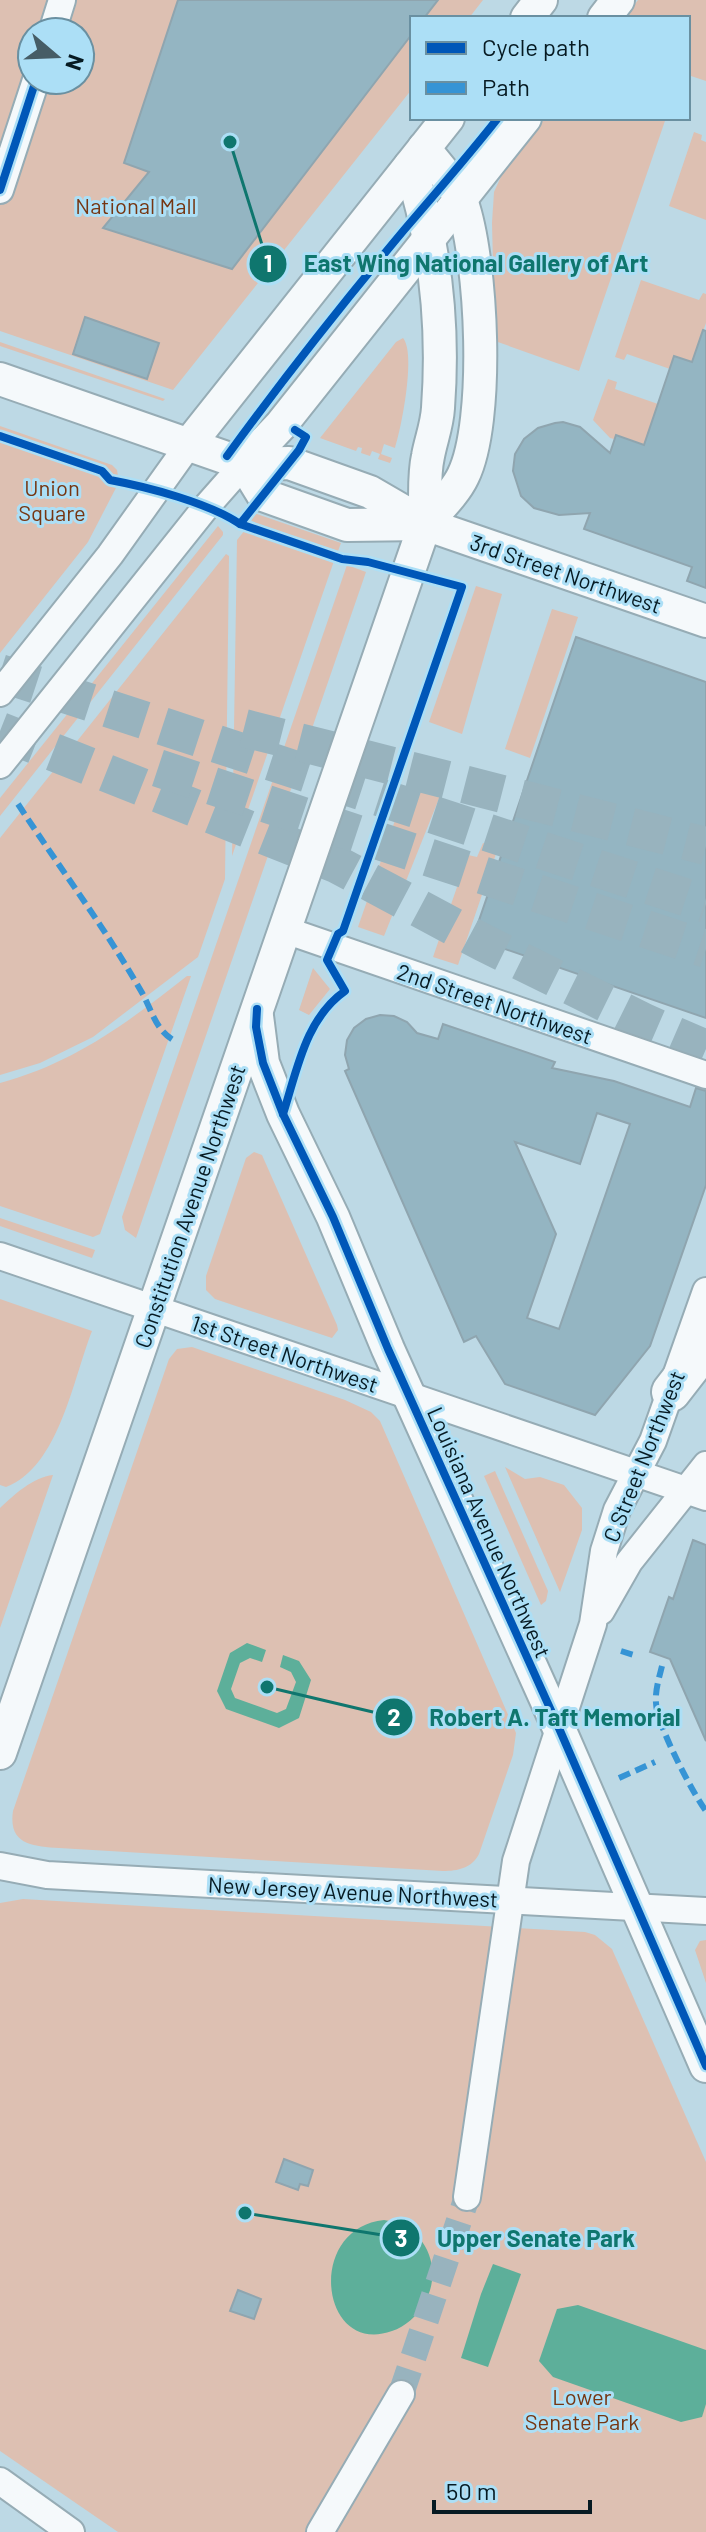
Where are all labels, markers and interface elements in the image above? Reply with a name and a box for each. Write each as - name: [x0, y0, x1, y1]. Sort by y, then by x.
- north arrow: [16, 16, 96, 96]
- legend: [410, 16, 690, 120]
- text: Cycle path: [482, 32, 590, 61]
- text: N: [61, 52, 91, 74]
- text: Path: [482, 72, 530, 101]
- park label: National Mall: [75, 192, 197, 218]
- callout: East Wing National Gallery of Art: [248, 240, 665, 288]
- text: 1: [264, 248, 272, 277]
- text: East Wing National Gallery of Art: [304, 248, 648, 277]
- park label: Union Square: [18, 474, 86, 525]
- street label: 3rd Street Northwest: [467, 528, 665, 618]
- street label: 2nd Street Northwest: [394, 957, 596, 1049]
- street label: Constitution Avenue Northwest: [128, 1061, 250, 1351]
- street label: 1st Street Northwest: [188, 1309, 382, 1397]
- street label: C Street Northwest: [597, 1366, 689, 1546]
- street label: Louisiana Avenue Northwest: [423, 1403, 557, 1661]
- callout: Robert A. Taft Memorial: [374, 1693, 697, 1741]
- text: 2: [387, 1702, 401, 1731]
- text: Robert A. Taft Memorial: [429, 1702, 681, 1731]
- street label: New Jersey Avenue Northwest: [207, 1870, 499, 1912]
- callout: Upper Senate Park: [381, 2214, 651, 2262]
- text: 3: [395, 2223, 407, 2252]
- text: Upper Senate Park: [437, 2223, 635, 2252]
- park label: Lower Senate Park: [525, 2383, 639, 2434]
- scale bar: [434, 2464, 590, 2514]
- text: 50 m: [446, 2476, 497, 2505]

